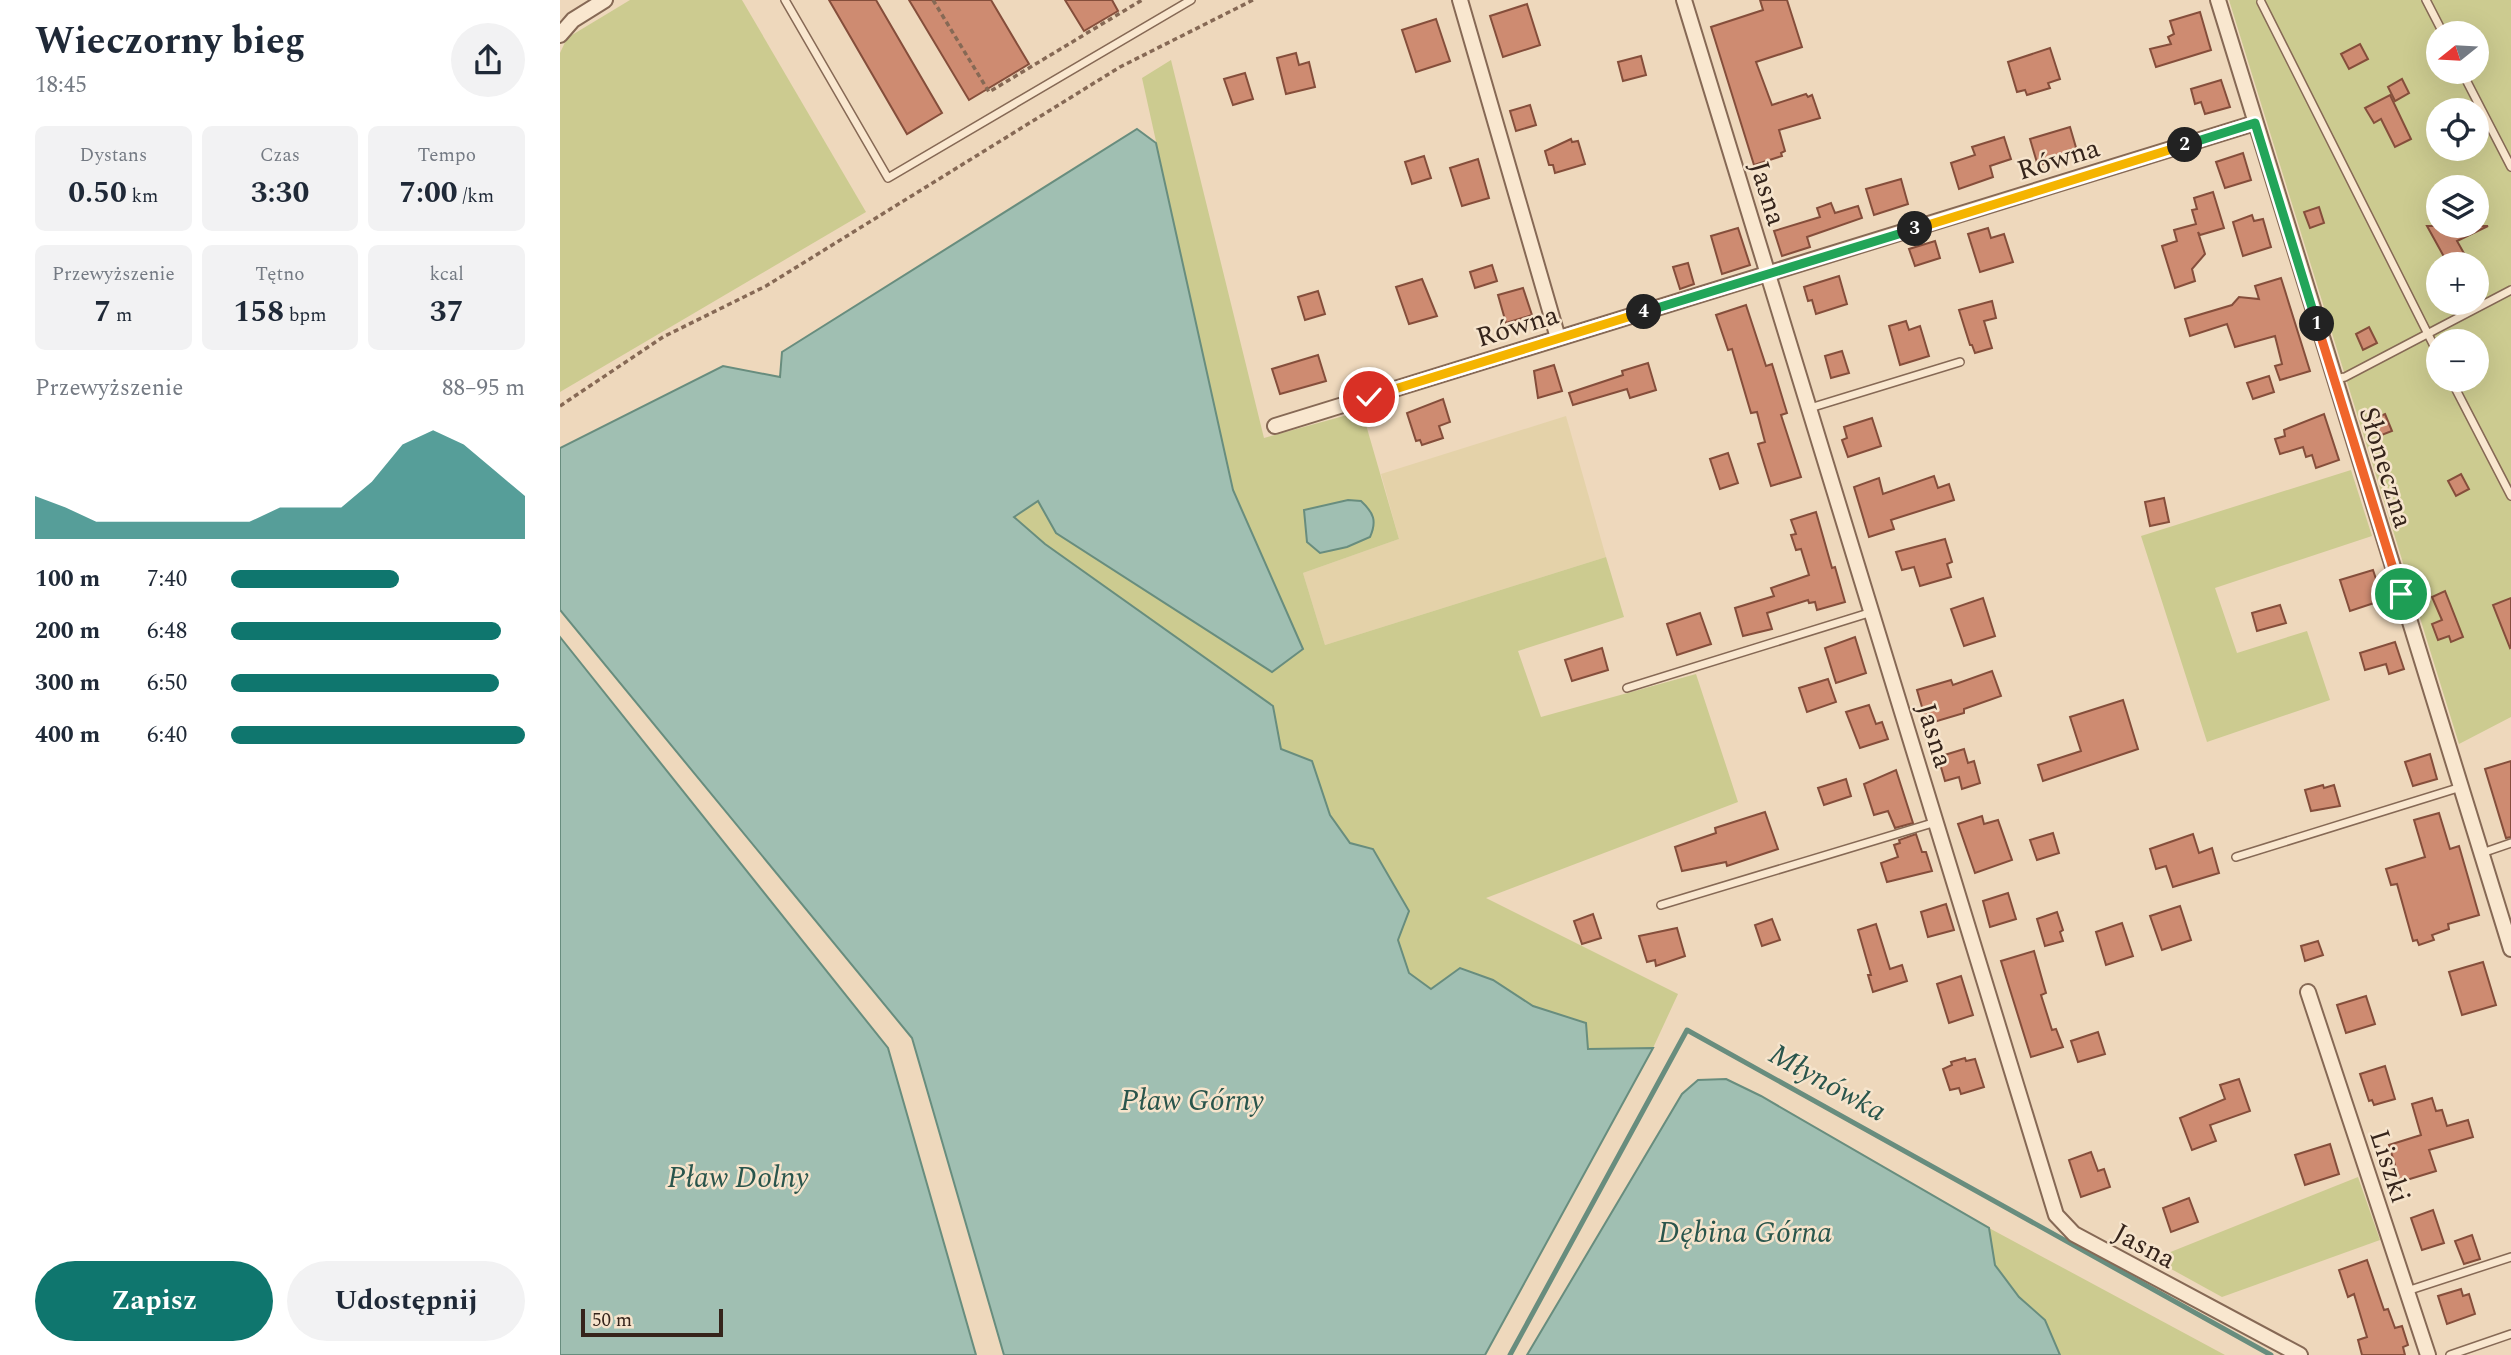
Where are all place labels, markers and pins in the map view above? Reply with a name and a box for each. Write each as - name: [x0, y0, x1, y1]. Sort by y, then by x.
- pin: 2: [2168, 128, 2202, 162]
- pin: 3: [1898, 212, 1932, 246]
- pin: 4: [1626, 294, 1662, 330]
- pin: 1: [2300, 306, 2334, 342]
- pin: [1339, 367, 1399, 427]
- pin: [2371, 564, 2431, 624]

